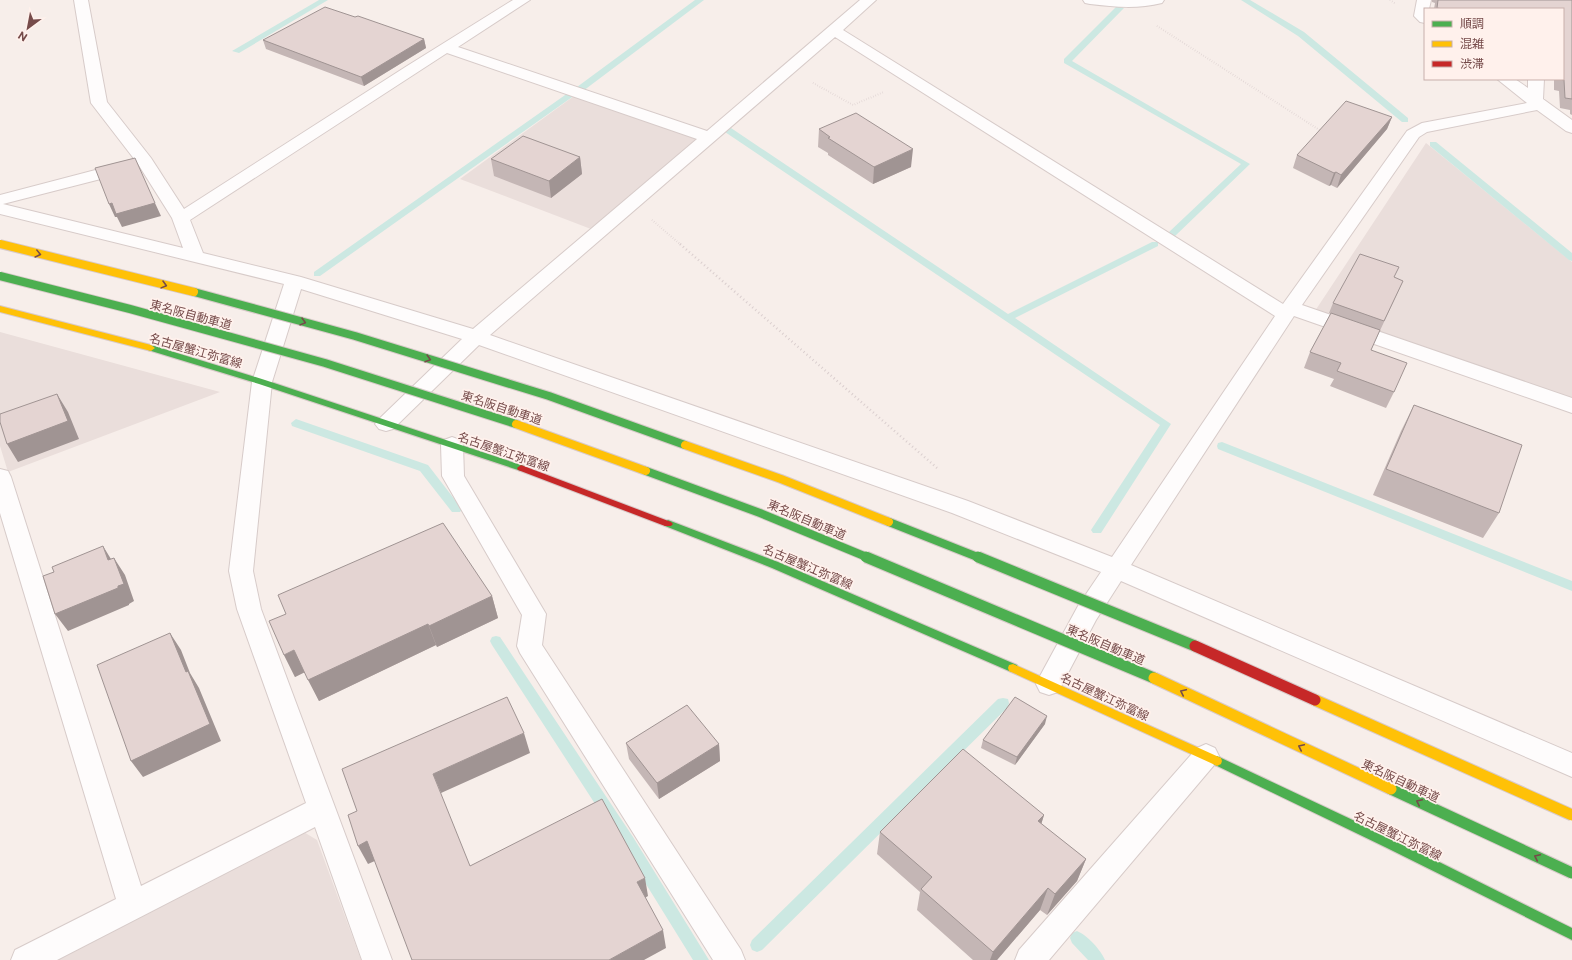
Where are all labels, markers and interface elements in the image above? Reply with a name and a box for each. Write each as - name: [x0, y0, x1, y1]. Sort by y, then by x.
- north arrow: [8, 8, 48, 48]
- legend: [1424, 8, 1564, 80]
- text: 順調: [1460, 16, 1484, 30]
- text: N: [15, 29, 29, 45]
- text: 混雑: [1460, 36, 1484, 50]
- text: 渋滞: [1460, 56, 1484, 70]
- one-way arrow: [35, 249, 41, 257]
- one-way arrow: [161, 280, 167, 288]
- street label: 東名阪自動車道: [149, 296, 233, 332]
- one-way arrow: [299, 317, 306, 326]
- street label: 名古屋蟹江弥富線: [148, 330, 244, 370]
- one-way arrow: [424, 354, 431, 362]
- street label: 東名阪自動車道: [460, 387, 544, 427]
- street label: 名古屋蟹江弥富線: [456, 429, 552, 473]
- street label: 東名阪自動車道: [766, 496, 848, 542]
- street label: 名古屋蟹江弥富線: [761, 541, 855, 591]
- street label: 東名阪自動車道: [1065, 621, 1147, 667]
- street label: 名古屋蟹江弥富線: [1059, 669, 1151, 723]
- one-way arrow: [1180, 689, 1188, 697]
- one-way arrow: [1298, 744, 1305, 752]
- street label: 東名阪自動車道: [1360, 756, 1442, 804]
- one-way arrow: [1416, 799, 1423, 807]
- street label: 名古屋蟹江弥富線: [1352, 808, 1444, 862]
- one-way arrow: [1533, 854, 1541, 862]

